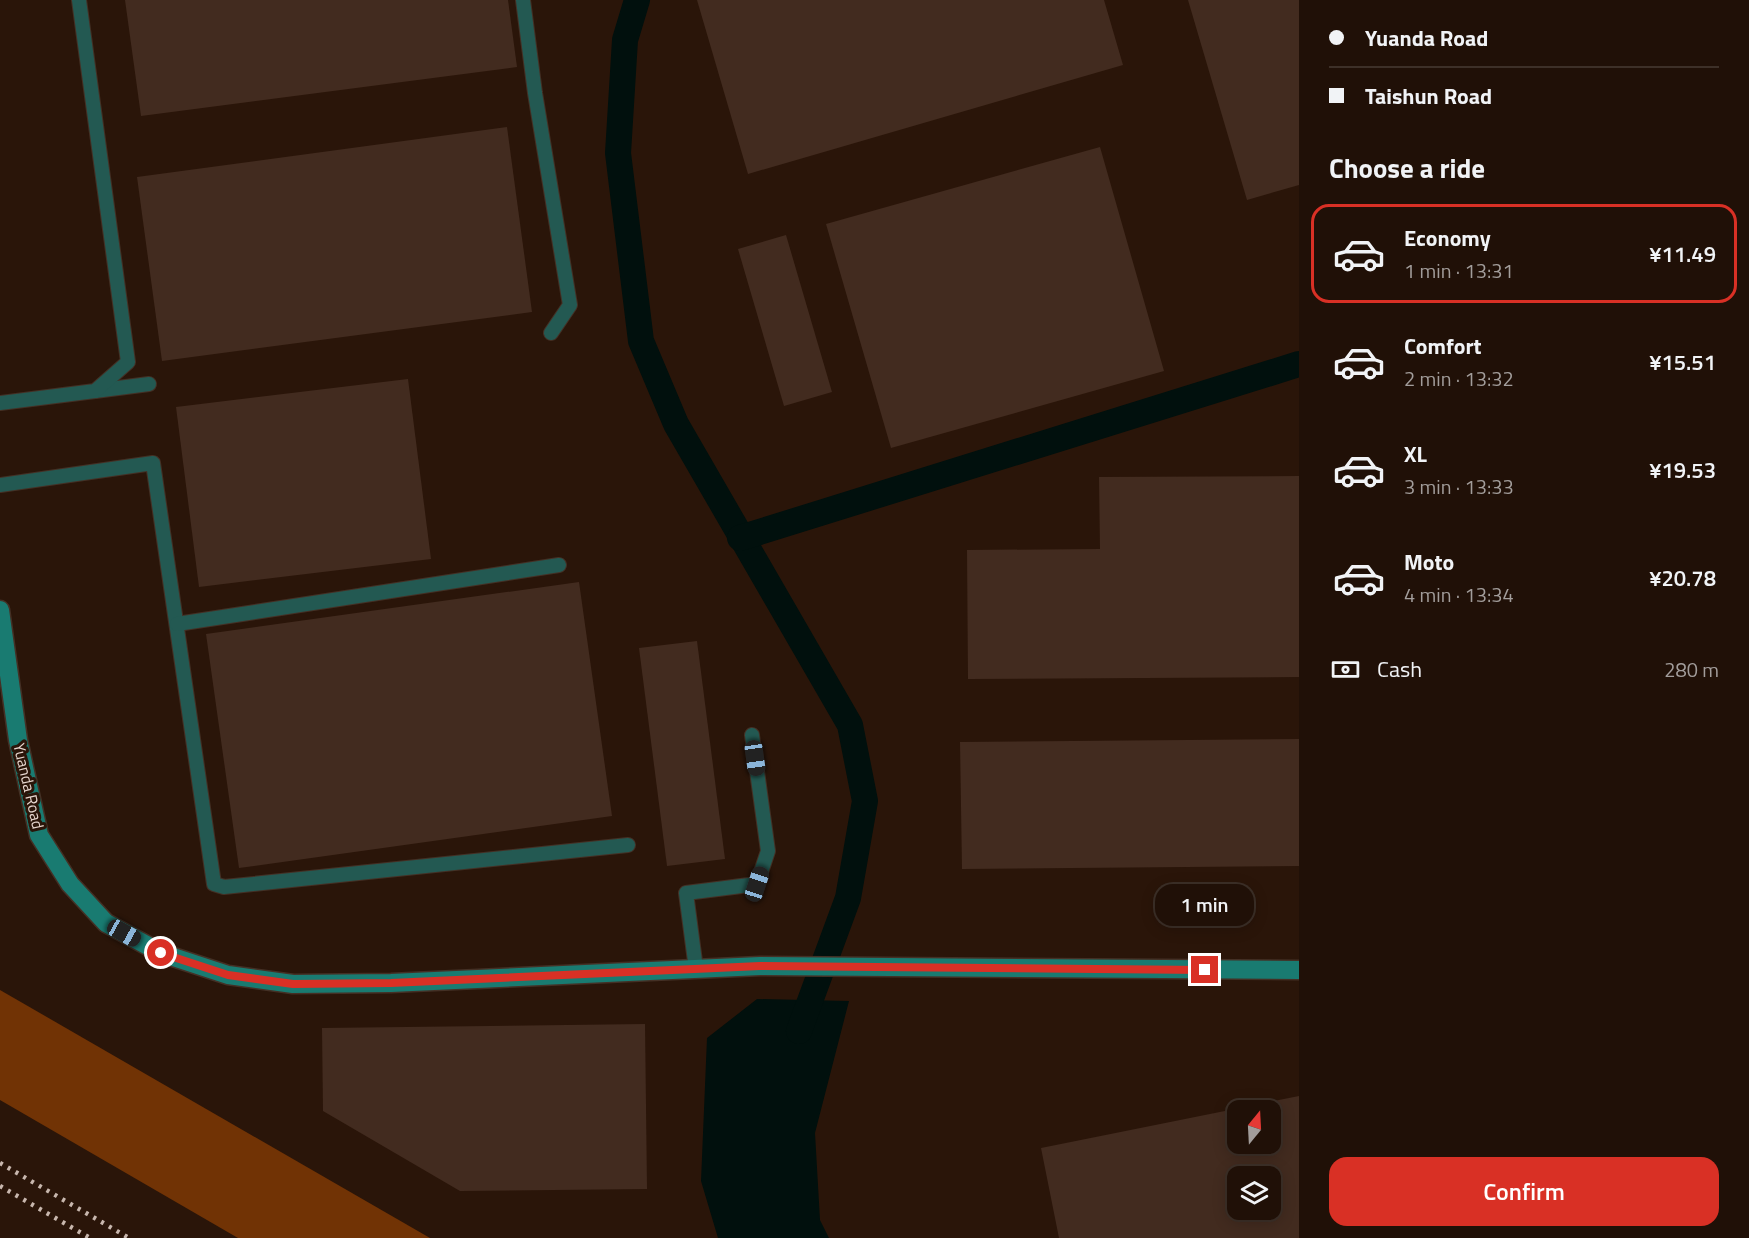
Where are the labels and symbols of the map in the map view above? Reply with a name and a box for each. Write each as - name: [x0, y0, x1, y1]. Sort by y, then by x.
- car: [744, 739, 766, 777]
- street label: Yuanda Road: [7, 741, 51, 831]
- car: [743, 864, 771, 904]
- callout: 1 min: [1156, 883, 1254, 925]
- car: [104, 916, 144, 950]
- route start: [147, 939, 174, 966]
- route end: [1191, 956, 1218, 983]
- north arrow: [1227, 1100, 1281, 1154]

